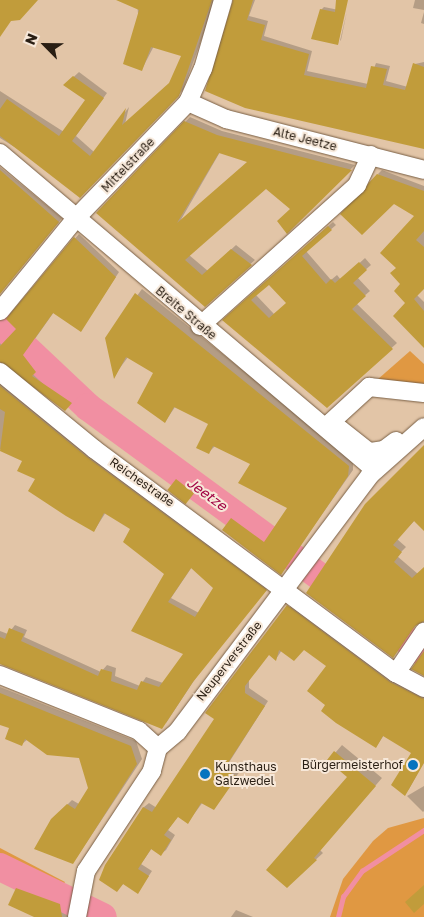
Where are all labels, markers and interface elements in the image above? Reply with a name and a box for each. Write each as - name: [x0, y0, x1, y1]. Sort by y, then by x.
- north arrow: [20, 20, 70, 70]
- text: N: [21, 31, 41, 47]
- street label: Alte Jeetze: [272, 124, 338, 154]
- street label: Mittelstraße: [98, 135, 158, 195]
- street label: Breite Straße: [153, 283, 219, 343]
- street label: Reichestraße: [107, 454, 177, 510]
- water label: Jeetze: [184, 474, 230, 514]
- street label: Neuperverstraße: [193, 618, 265, 704]
- place label: Bürgermeisterhof: [302, 758, 403, 772]
- marker: Bürgermeisterhof: [407, 759, 419, 771]
- place label: Kunsthaus Salzwedel: [215, 760, 277, 788]
- marker: Kunsthaus Salzwedel: [199, 768, 211, 780]

